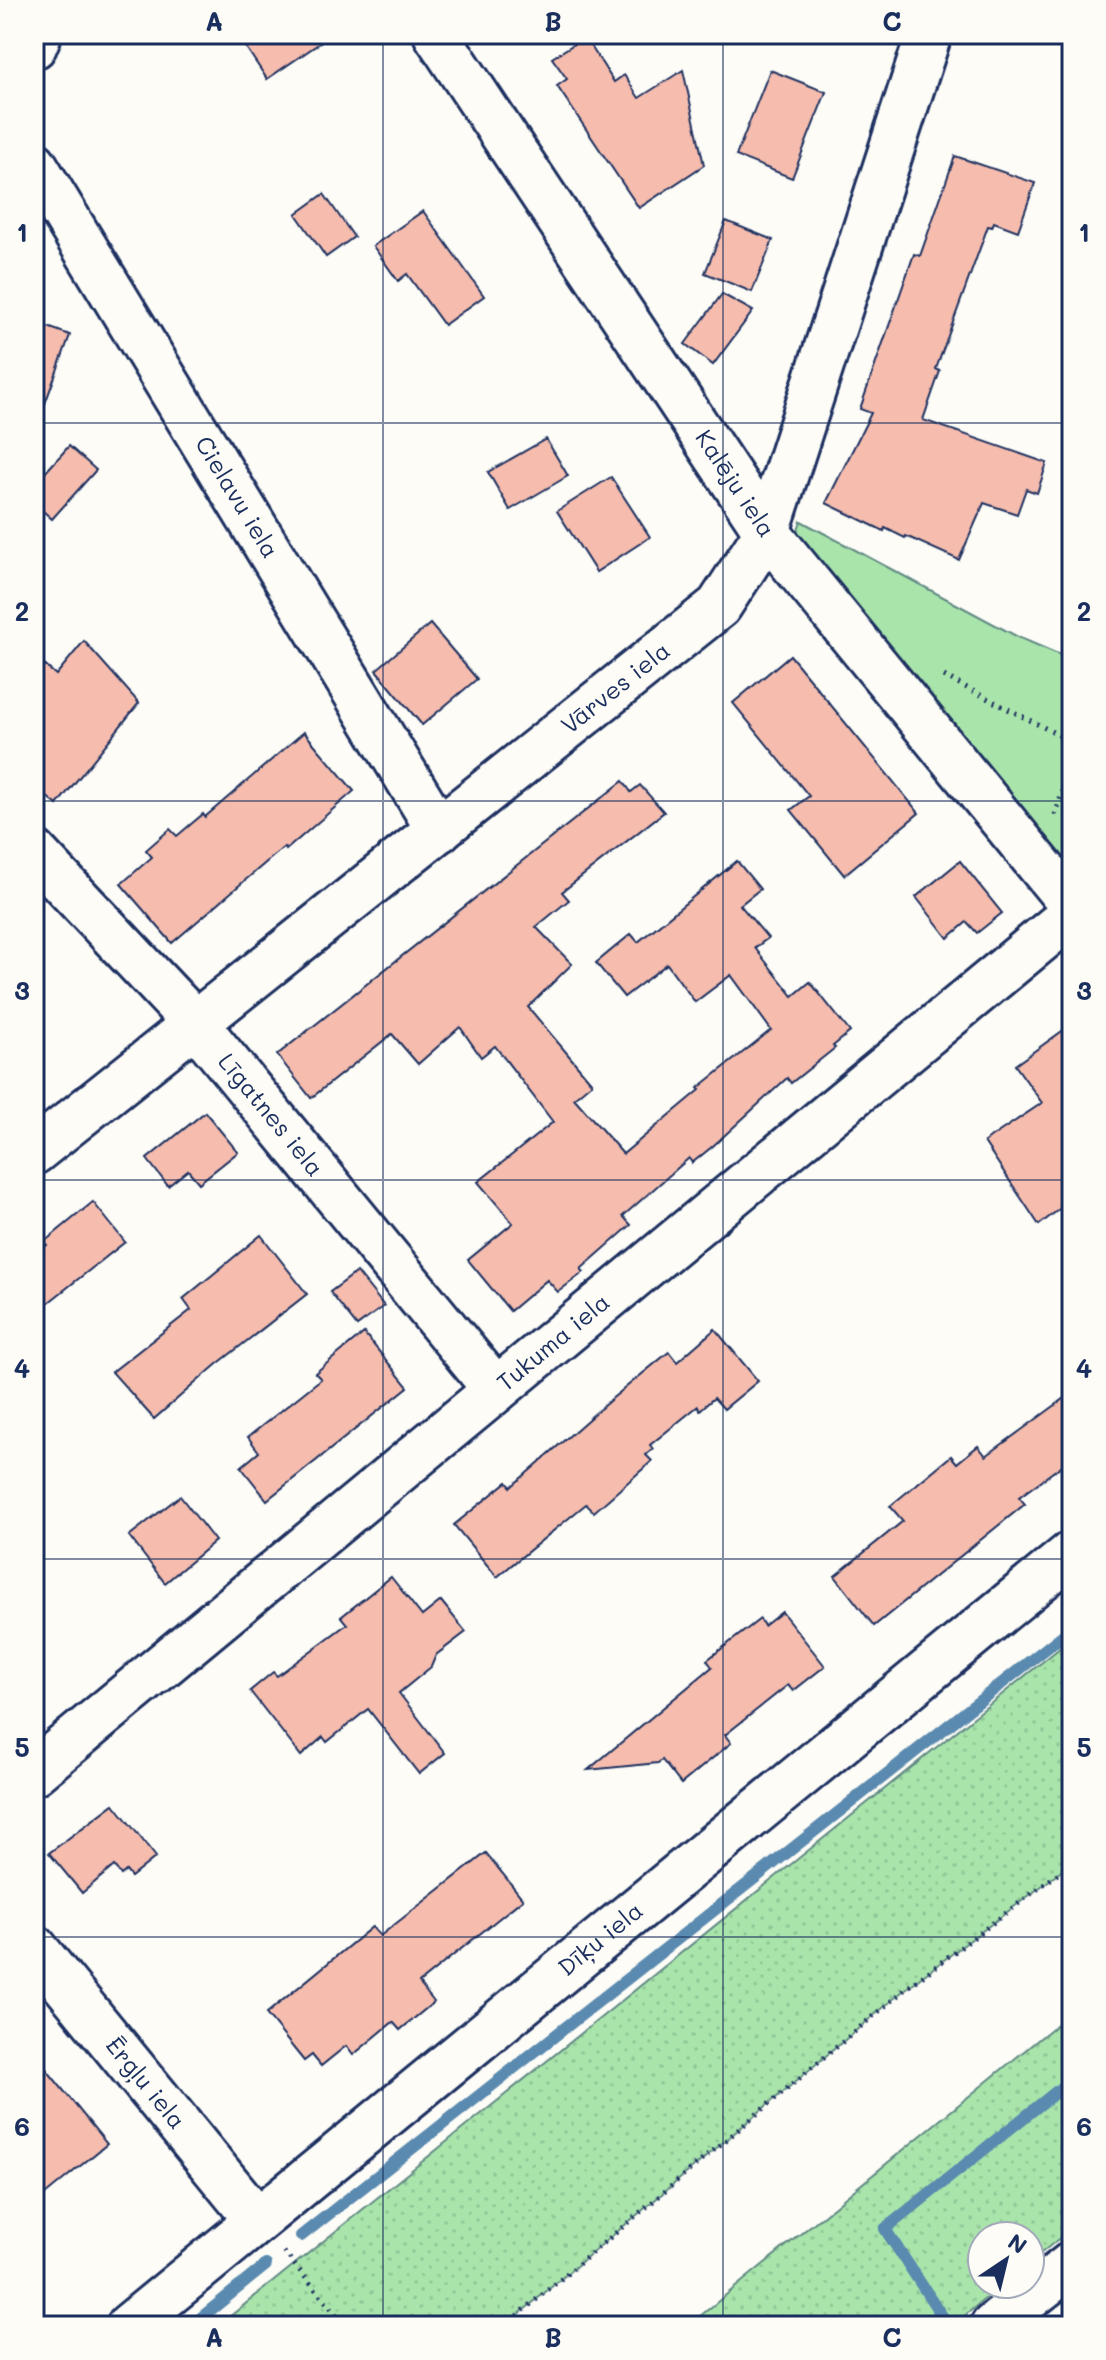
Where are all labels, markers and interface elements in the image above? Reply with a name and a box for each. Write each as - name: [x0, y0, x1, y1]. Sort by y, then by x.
- text: A: [205, 4, 223, 38]
- text: B: [544, 4, 562, 38]
- text: C: [882, 4, 902, 38]
- text: 1: [16, 215, 28, 249]
- text: 1: [1078, 215, 1090, 249]
- street label: Kalēju iela: [689, 423, 783, 542]
- street label: Cielavu iela: [189, 430, 287, 563]
- text: 2: [15, 594, 29, 628]
- text: 2: [1077, 594, 1091, 628]
- street label: Vārves iela: [554, 634, 676, 740]
- text: 3: [14, 973, 30, 1007]
- text: 3: [1076, 973, 1092, 1007]
- street label: Līgatnes iela: [212, 1046, 331, 1182]
- street label: Tukuma iela: [490, 1286, 615, 1397]
- text: 4: [14, 1351, 30, 1385]
- text: 4: [1076, 1351, 1092, 1385]
- text: 5: [14, 1730, 30, 1764]
- text: 5: [1076, 1730, 1092, 1764]
- street label: Dīķu iela: [551, 1894, 649, 1982]
- street label: Ērgļu iela: [100, 2030, 193, 2135]
- text: 6: [14, 2109, 30, 2143]
- text: 6: [1076, 2109, 1092, 2143]
- north arrow: [966, 2220, 1046, 2300]
- text: N: [1003, 2227, 1033, 2260]
- text: A: [205, 2320, 223, 2354]
- text: B: [544, 2320, 562, 2354]
- text: C: [882, 2320, 902, 2354]

